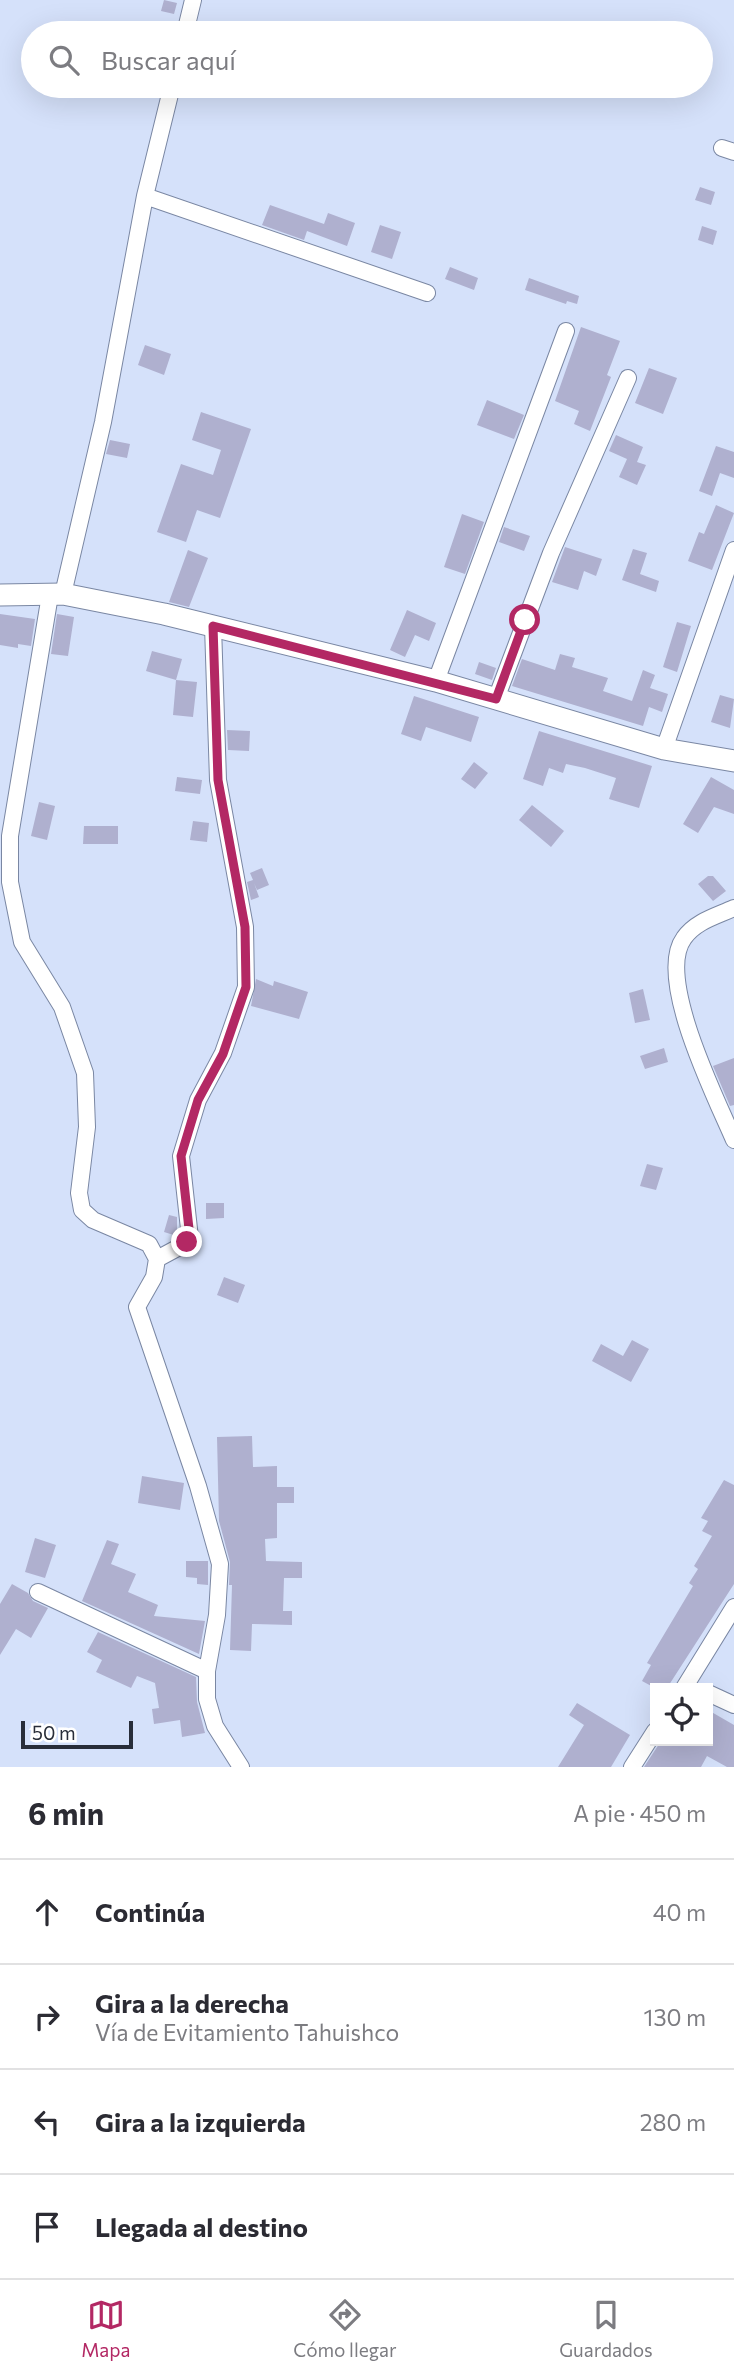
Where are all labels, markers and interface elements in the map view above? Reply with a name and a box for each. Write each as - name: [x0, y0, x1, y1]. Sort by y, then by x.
- search box: [21, 21, 713, 98]
- icon: search: [45, 41, 83, 79]
- text: Buscar aquí: [101, 44, 236, 75]
- route start: [509, 604, 540, 635]
- route end: [171, 1226, 202, 1257]
- map controls: [650, 1683, 713, 1746]
- button: locate: [650, 1683, 713, 1746]
- scale bar: [21, 1718, 133, 1750]
- text: 50 m: [32, 1721, 76, 1744]
- text: 6 min: [28, 1794, 104, 1831]
- text: A pie · 450 m: [573, 1799, 706, 1827]
- icon: ahead: [28, 1893, 66, 1931]
- text: Continúa: [95, 1896, 205, 1927]
- text: 40 m: [653, 1898, 706, 1926]
- text: Gira a la derecha: [95, 1987, 289, 2018]
- icon: right: [28, 1998, 66, 2036]
- text: 130 m: [644, 2003, 706, 2031]
- text: Vía de Evitamiento Tahuishco: [95, 2018, 399, 2046]
- icon: left: [28, 2103, 66, 2141]
- text: Gira a la izquierda: [95, 2106, 306, 2137]
- text: 280 m: [640, 2108, 706, 2136]
- icon: arrive: [28, 2208, 66, 2246]
- text: Llegada al destino: [95, 2211, 308, 2242]
- tab: Mapa: [81, 2296, 130, 2361]
- tab: Cómo llegar: [293, 2296, 396, 2361]
- tab: Guardados: [559, 2296, 653, 2361]

